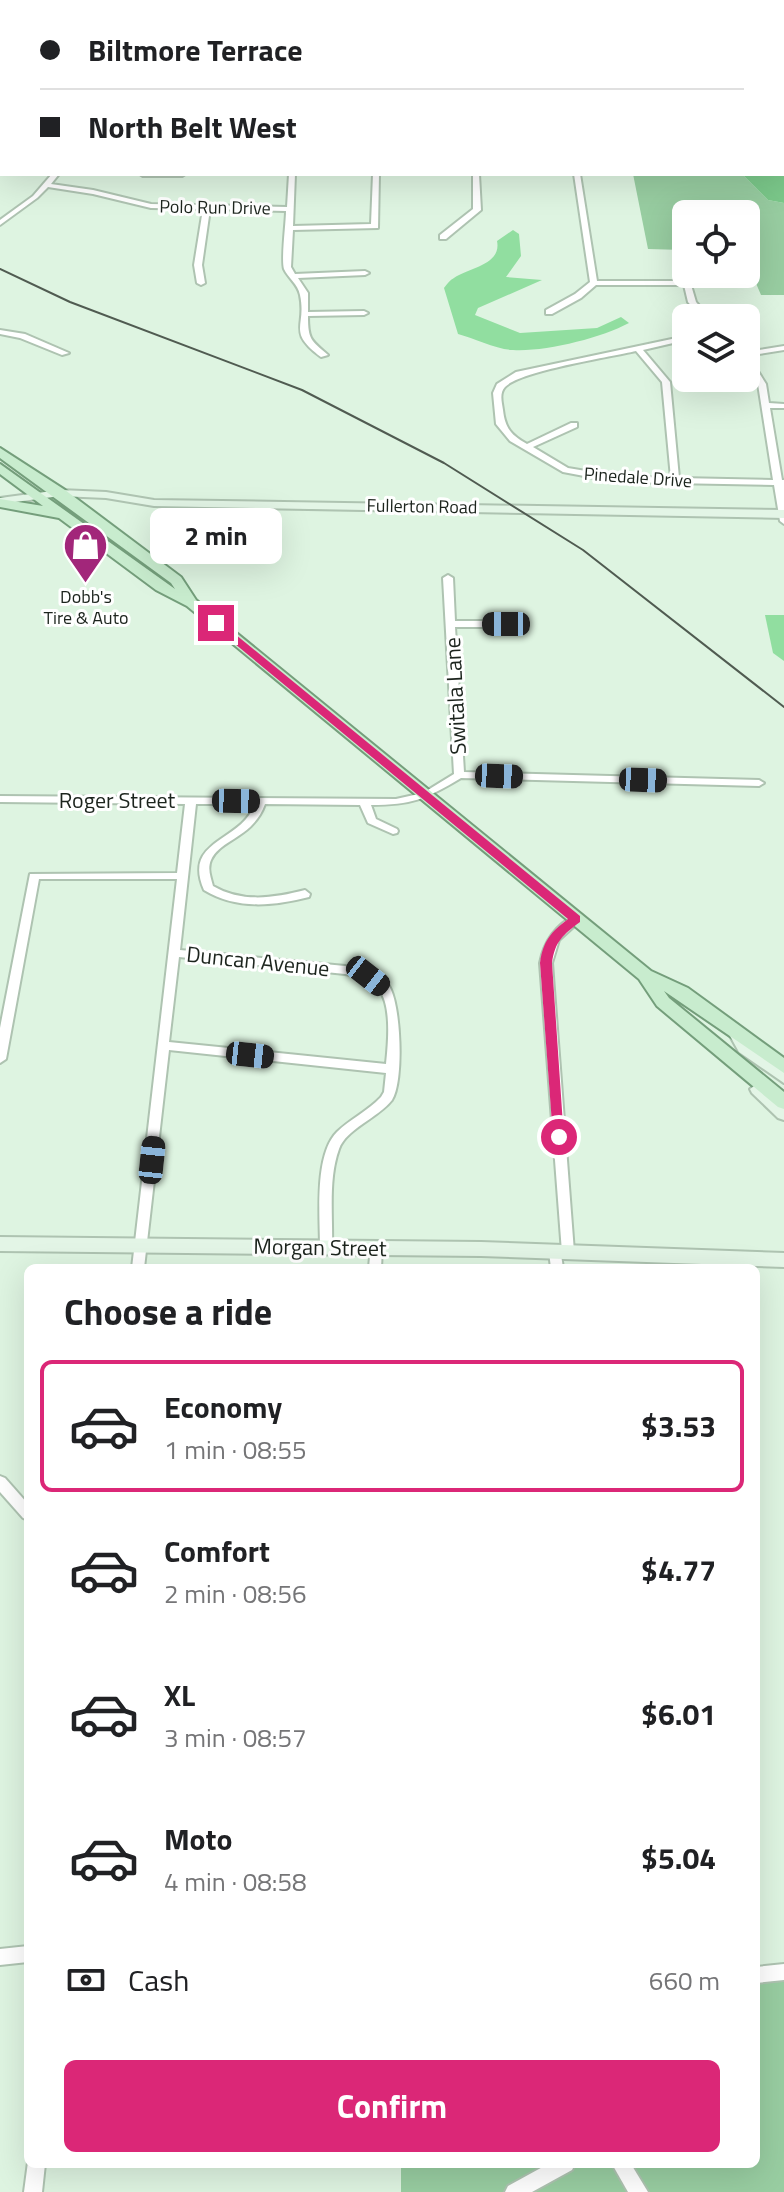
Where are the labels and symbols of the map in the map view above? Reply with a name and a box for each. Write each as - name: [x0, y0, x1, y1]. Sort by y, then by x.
- street label: Polo Run Drive: [159, 193, 271, 221]
- street label: Pinedale Drive: [583, 460, 693, 494]
- street label: Fullerton Road: [366, 492, 478, 520]
- callout: 2 min: [150, 507, 282, 563]
- shop icon: Dobb's Tire & Auto: [62, 522, 110, 585]
- place label: Dobb's Tire & Auto: [44, 583, 128, 631]
- route end: [198, 605, 234, 641]
- car: [482, 612, 530, 636]
- street label: Switala Lane: [435, 636, 475, 756]
- car: [475, 763, 523, 789]
- car: [619, 767, 667, 793]
- street label: Roger Street: [59, 783, 176, 817]
- car: [212, 789, 260, 813]
- street label: Duncan Avenue: [185, 937, 331, 985]
- car: [342, 952, 394, 1000]
- car: [225, 1041, 275, 1069]
- route start: [541, 1119, 577, 1155]
- car: [138, 1135, 166, 1185]
- street label: Morgan Street: [253, 1229, 387, 1265]

